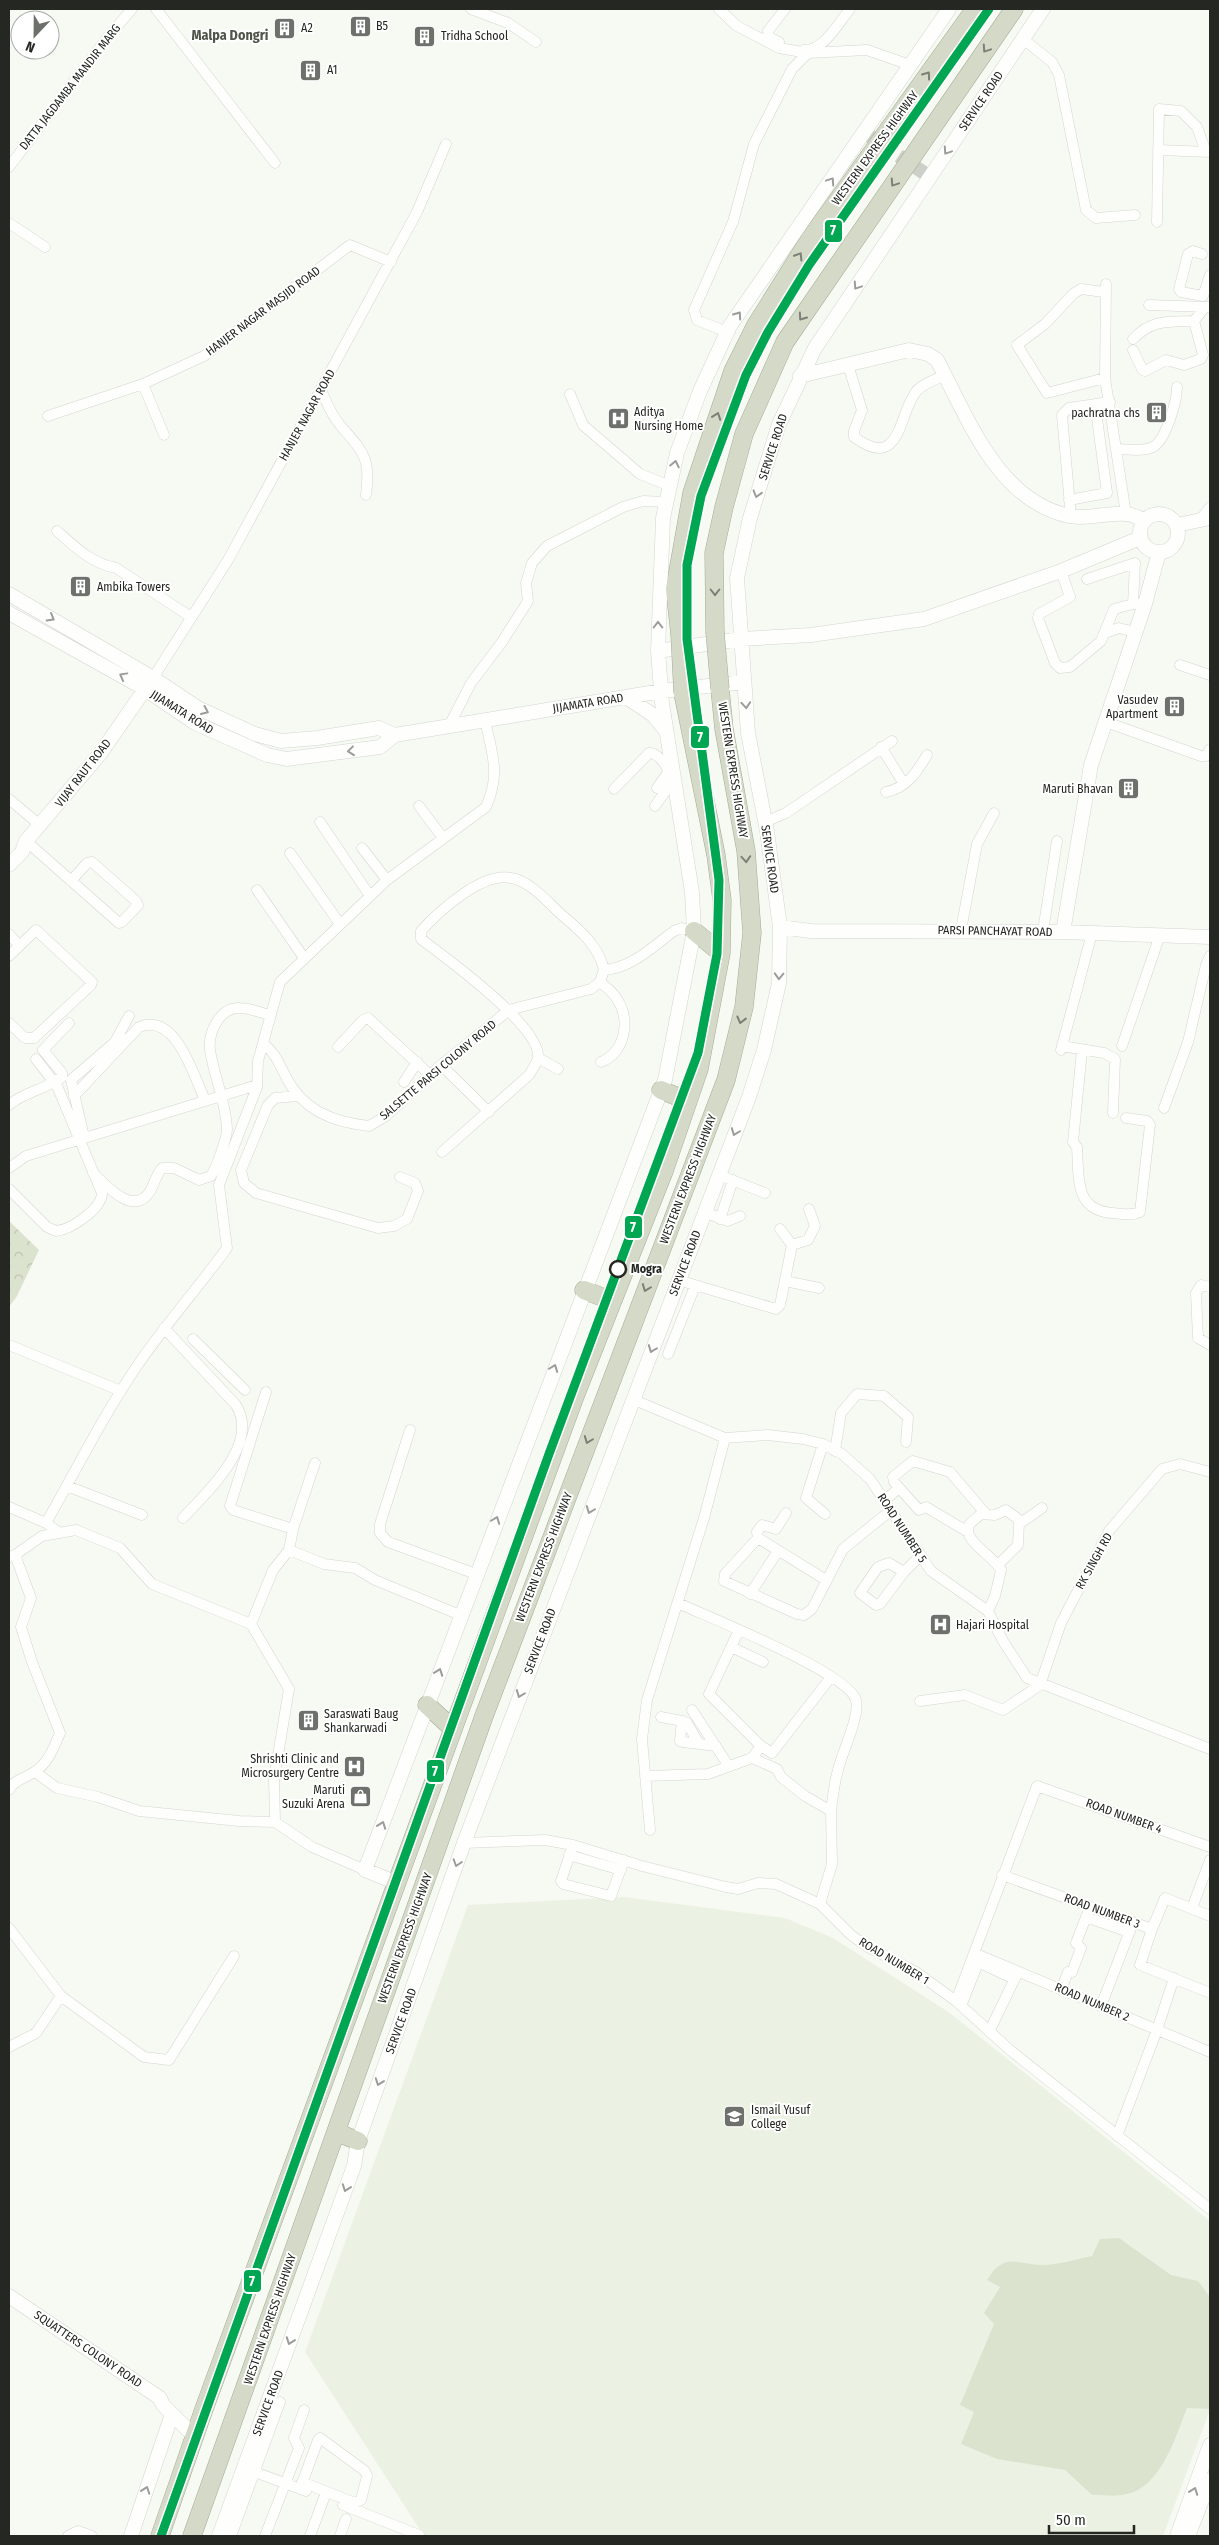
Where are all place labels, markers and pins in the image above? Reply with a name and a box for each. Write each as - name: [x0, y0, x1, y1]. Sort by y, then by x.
- building icon: B5: [348, 14, 372, 38]
- building icon: A2: [273, 16, 297, 40]
- place label: B5: [376, 19, 388, 33]
- place label: A2: [301, 21, 313, 35]
- building icon: Tridha School: [413, 24, 437, 48]
- place label: Tridha School: [441, 29, 508, 43]
- building icon: A1: [299, 58, 323, 82]
- place label: A1: [327, 63, 337, 77]
- building icon: pachratna chs: [1144, 401, 1168, 425]
- place label: Aditya Nursing Home: [634, 405, 703, 433]
- place label: pachratna chs: [1071, 406, 1140, 420]
- hospital icon: Aditya Nursing Home: [606, 407, 630, 431]
- building icon: Ambika Towers: [69, 575, 93, 599]
- place label: Ambika Towers: [97, 580, 170, 594]
- place label: Vasudev Apartment: [1106, 693, 1159, 721]
- building icon: Vasudev Apartment: [1162, 695, 1186, 719]
- building icon: Maruti Bhavan: [1117, 777, 1141, 801]
- place label: Maruti Bhavan: [1042, 782, 1113, 796]
- marker: Mogra: [609, 1260, 627, 1278]
- place label: Mogra: [631, 1262, 662, 1276]
- hospital icon: Hajari Hospital: [928, 1613, 952, 1637]
- place label: Hajari Hospital: [956, 1618, 1029, 1632]
- place label: Saraswati Baug Shankarwadi: [324, 1707, 399, 1735]
- building icon: Saraswati Baug Shankarwadi: [296, 1709, 320, 1733]
- place label: Shrishti Clinic and Microsurgery Centre: [241, 1752, 339, 1780]
- hospital icon: Shrishti Clinic and Microsurgery Centre: [343, 1754, 367, 1778]
- place label: Maruti Suzuki Arena: [282, 1783, 345, 1811]
- shop icon: Maruti Suzuki Arena: [349, 1785, 373, 1809]
- place label: Ismail Yusuf College: [751, 2103, 811, 2131]
- school or university icon: Ismail Yusuf College: [723, 2105, 747, 2129]

